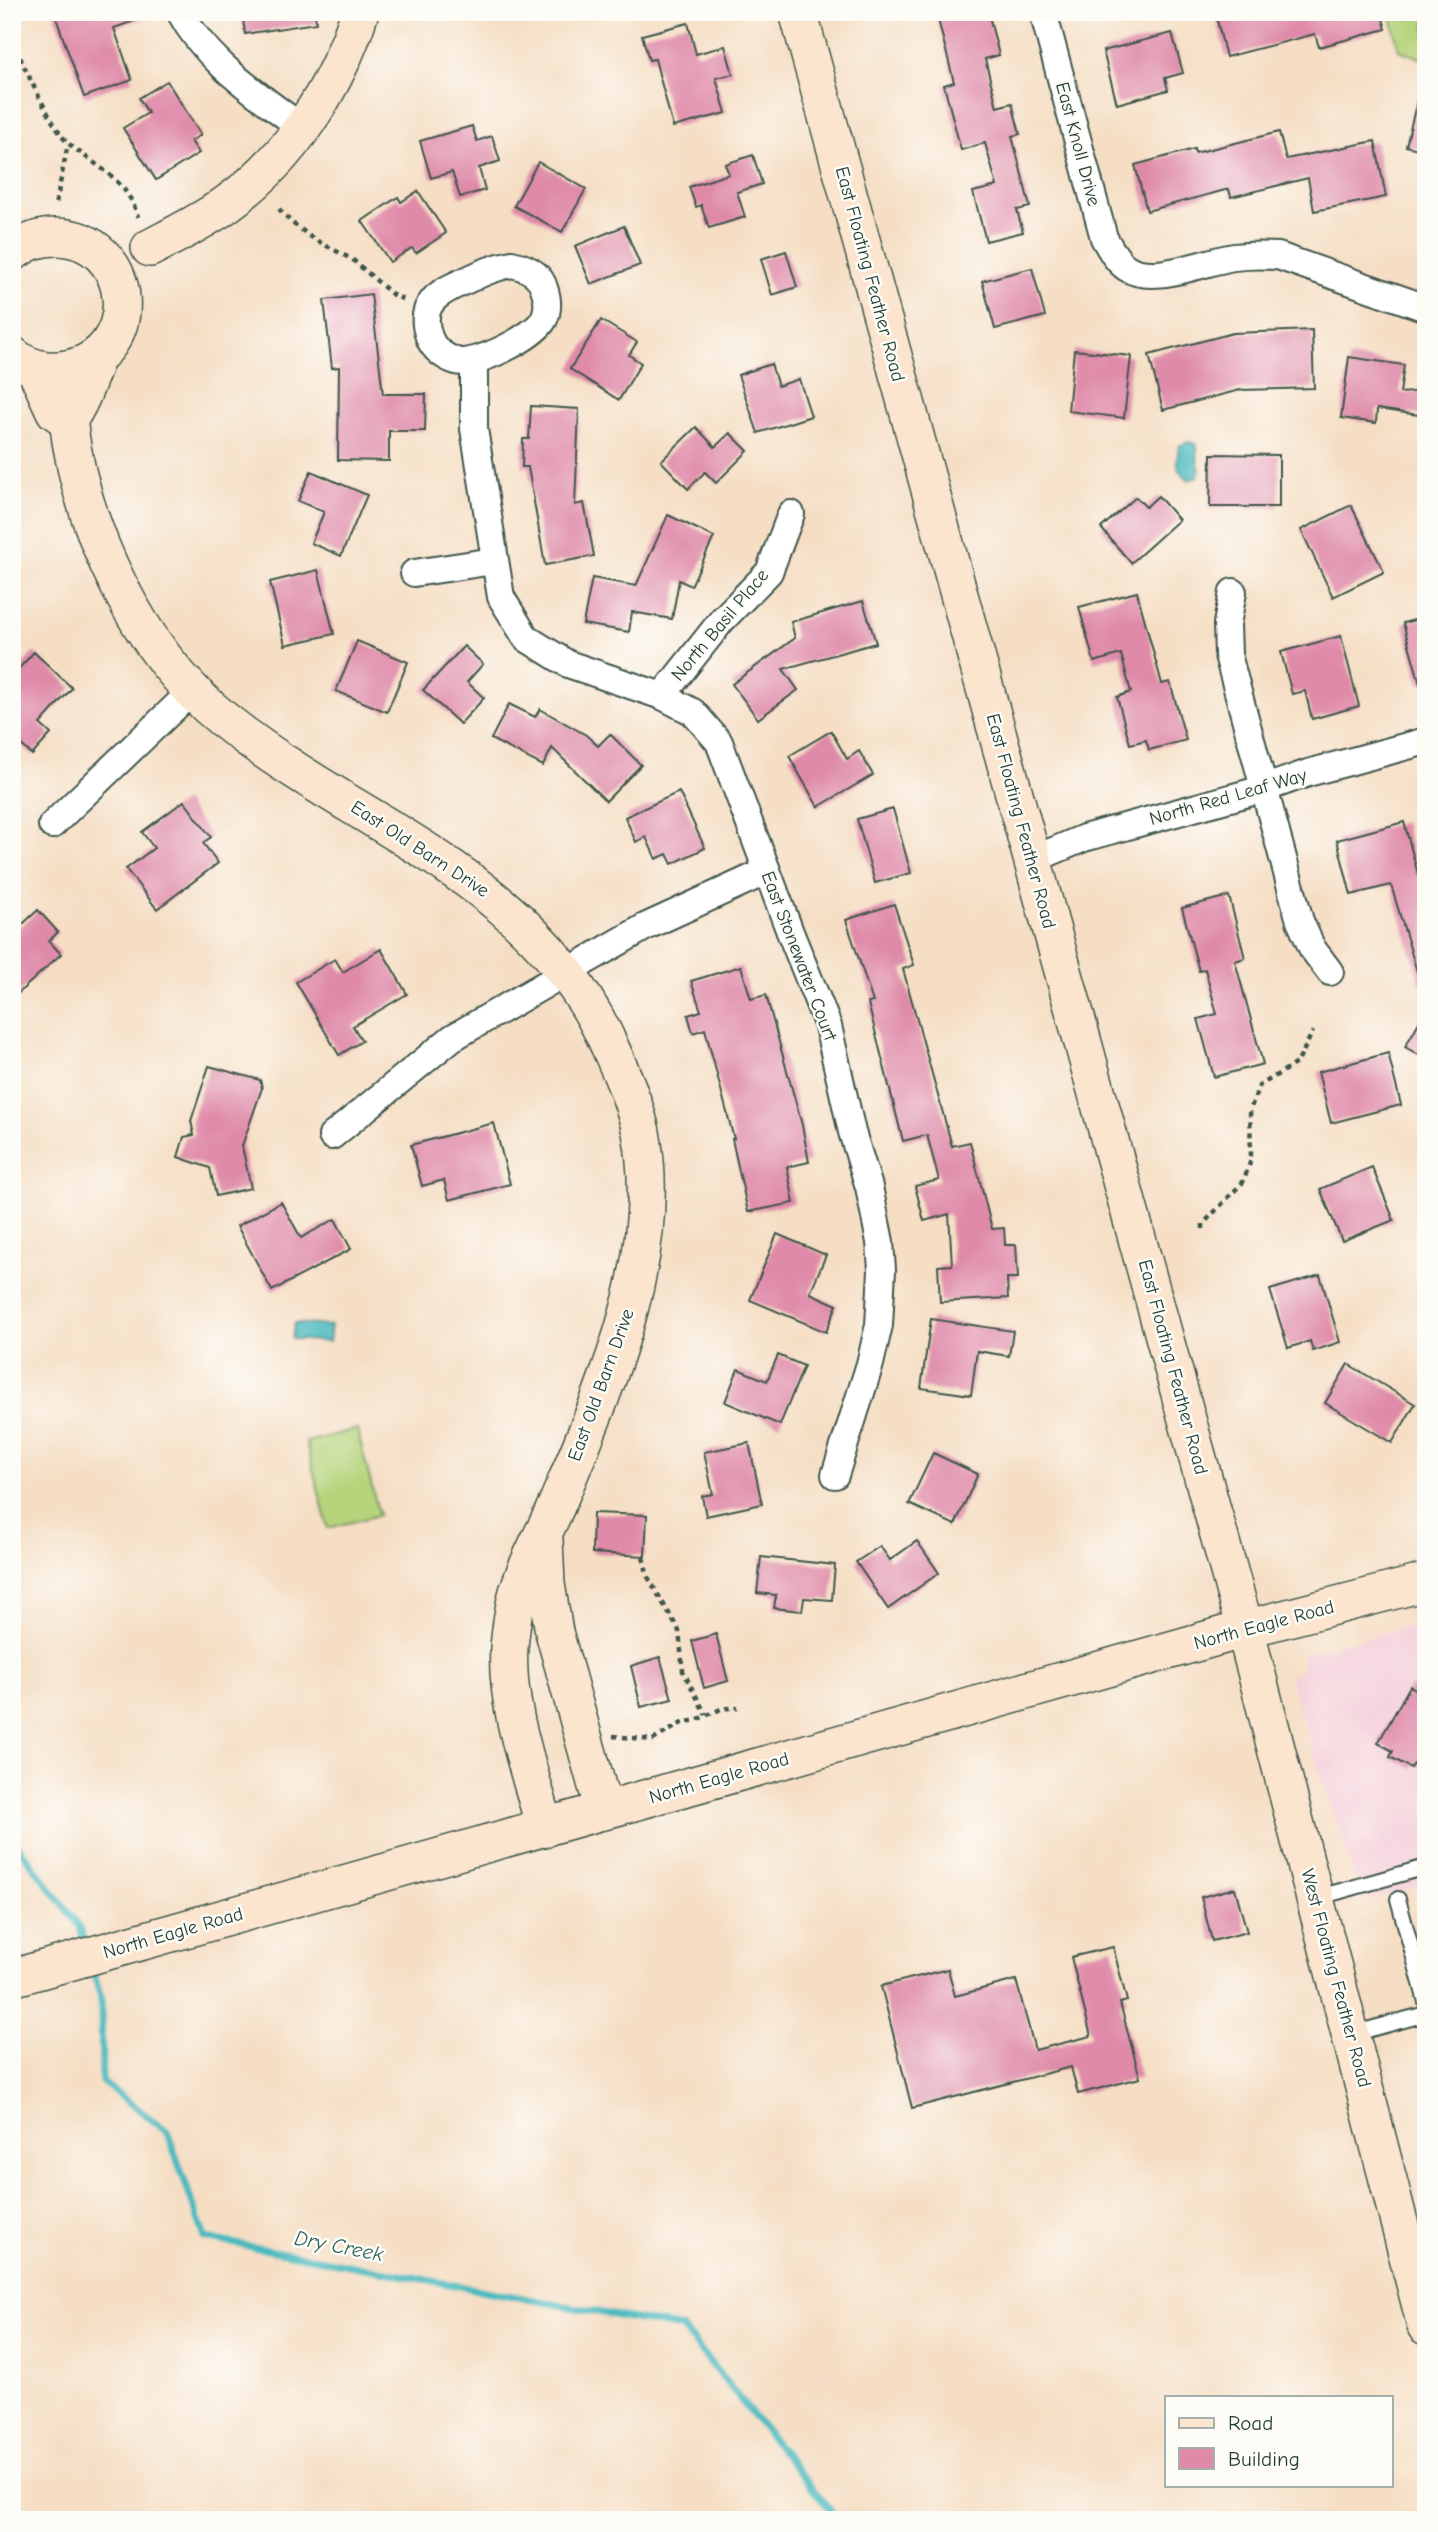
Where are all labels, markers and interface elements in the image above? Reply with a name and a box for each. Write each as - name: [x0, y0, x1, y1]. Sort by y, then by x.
- street label: East Knoll Drive: [1051, 79, 1105, 209]
- street label: East Floating Feather Road: [831, 164, 909, 384]
- street label: North Basil Place: [667, 564, 773, 686]
- street label: East Floating Feather Road: [982, 711, 1060, 931]
- street label: North Red Leaf Way: [1147, 764, 1310, 830]
- street label: East Old Barn Drive: [347, 796, 493, 902]
- street label: East Stonewater Court: [756, 868, 842, 1044]
- street label: East Floating Feather Road: [1134, 1257, 1212, 1477]
- street label: East Old Barn Drive: [563, 1306, 639, 1464]
- street label: North Eagle Road: [1191, 1596, 1337, 1654]
- street label: North Eagle Road: [647, 1748, 791, 1808]
- street label: West Floating Feather Road: [1296, 1866, 1376, 2090]
- street label: North Eagle Road: [101, 1903, 245, 1963]
- water label: Dry Creek: [293, 2226, 386, 2267]
- legend: [1165, 2396, 1392, 2486]
- text: Road: [1228, 2411, 1273, 2435]
- text: Building: [1228, 2447, 1300, 2471]

